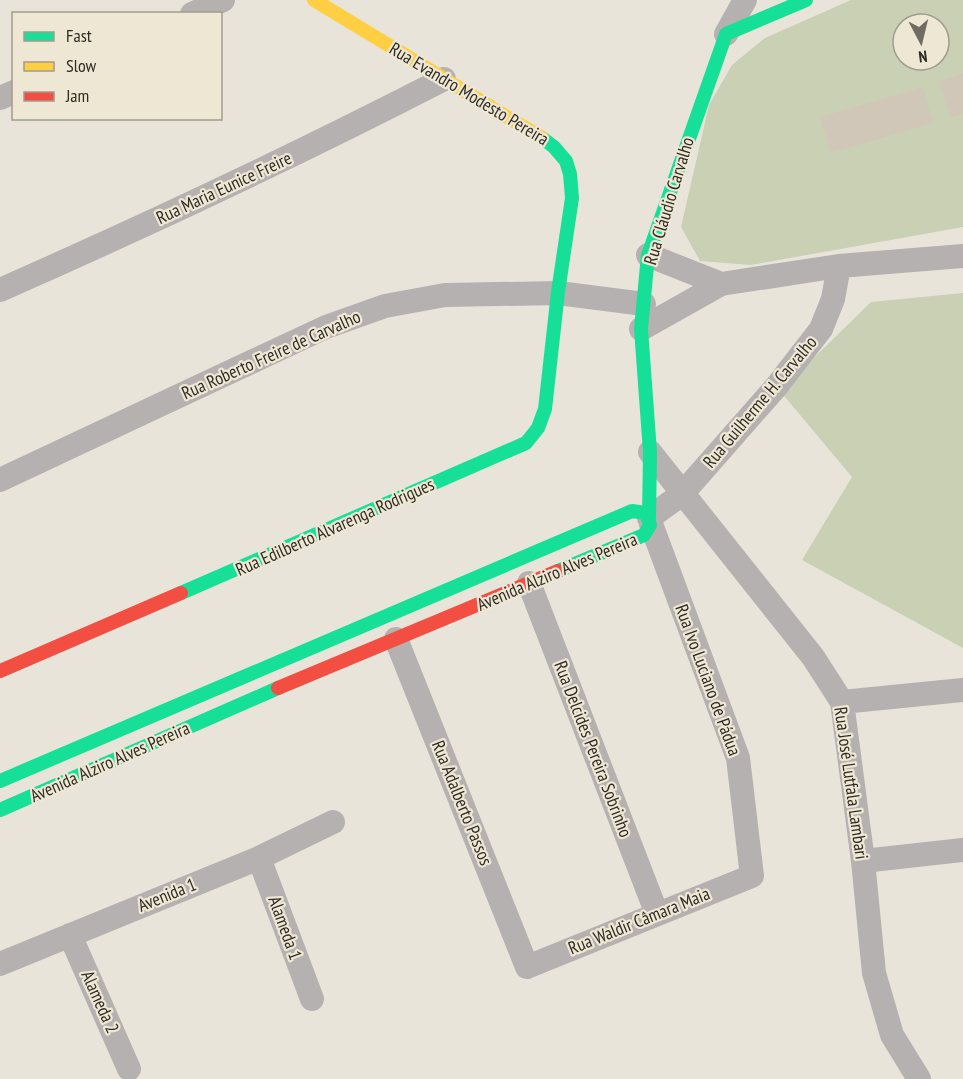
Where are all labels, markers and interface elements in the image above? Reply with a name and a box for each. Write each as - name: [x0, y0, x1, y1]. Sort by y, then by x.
- legend: [12, 12, 222, 120]
- north arrow: [891, 12, 951, 72]
- text: Fast: [66, 24, 92, 47]
- street label: Rua Evandro Modesto Pereira: [385, 37, 553, 150]
- text: N: [917, 46, 928, 67]
- text: Slow: [66, 54, 97, 77]
- text: Jam: [65, 84, 89, 107]
- street label: Rua Cláudio Carvalho: [638, 134, 699, 268]
- street label: Rua Maria Eunice Freire: [152, 146, 295, 229]
- street label: Rua Roberto Freire de Carvalho: [178, 305, 364, 404]
- street label: Rua Guilherme H. Carvalho: [698, 331, 822, 472]
- street label: Rua Edilberto Alvarenga Rodrigues: [232, 472, 438, 581]
- street label: Avenida Alziro Alves Pereira: [473, 527, 641, 616]
- street label: Rua Ivo Luciano de Pádua: [670, 601, 747, 759]
- street label: Rua Delcides Pereira Sobrinho: [549, 657, 638, 840]
- street label: Rua José Lutfala Lambari: [829, 705, 874, 861]
- street label: Avenida Alziro Alves Pereira: [27, 716, 193, 807]
- street label: Rua Adalberto Passos: [427, 737, 498, 869]
- street label: Avenida 1: [134, 872, 199, 917]
- street label: Rua Waldir Câmara Maia: [565, 882, 713, 959]
- street label: Alameda 1: [263, 893, 308, 963]
- street label: Alameda 2: [77, 967, 124, 1037]

